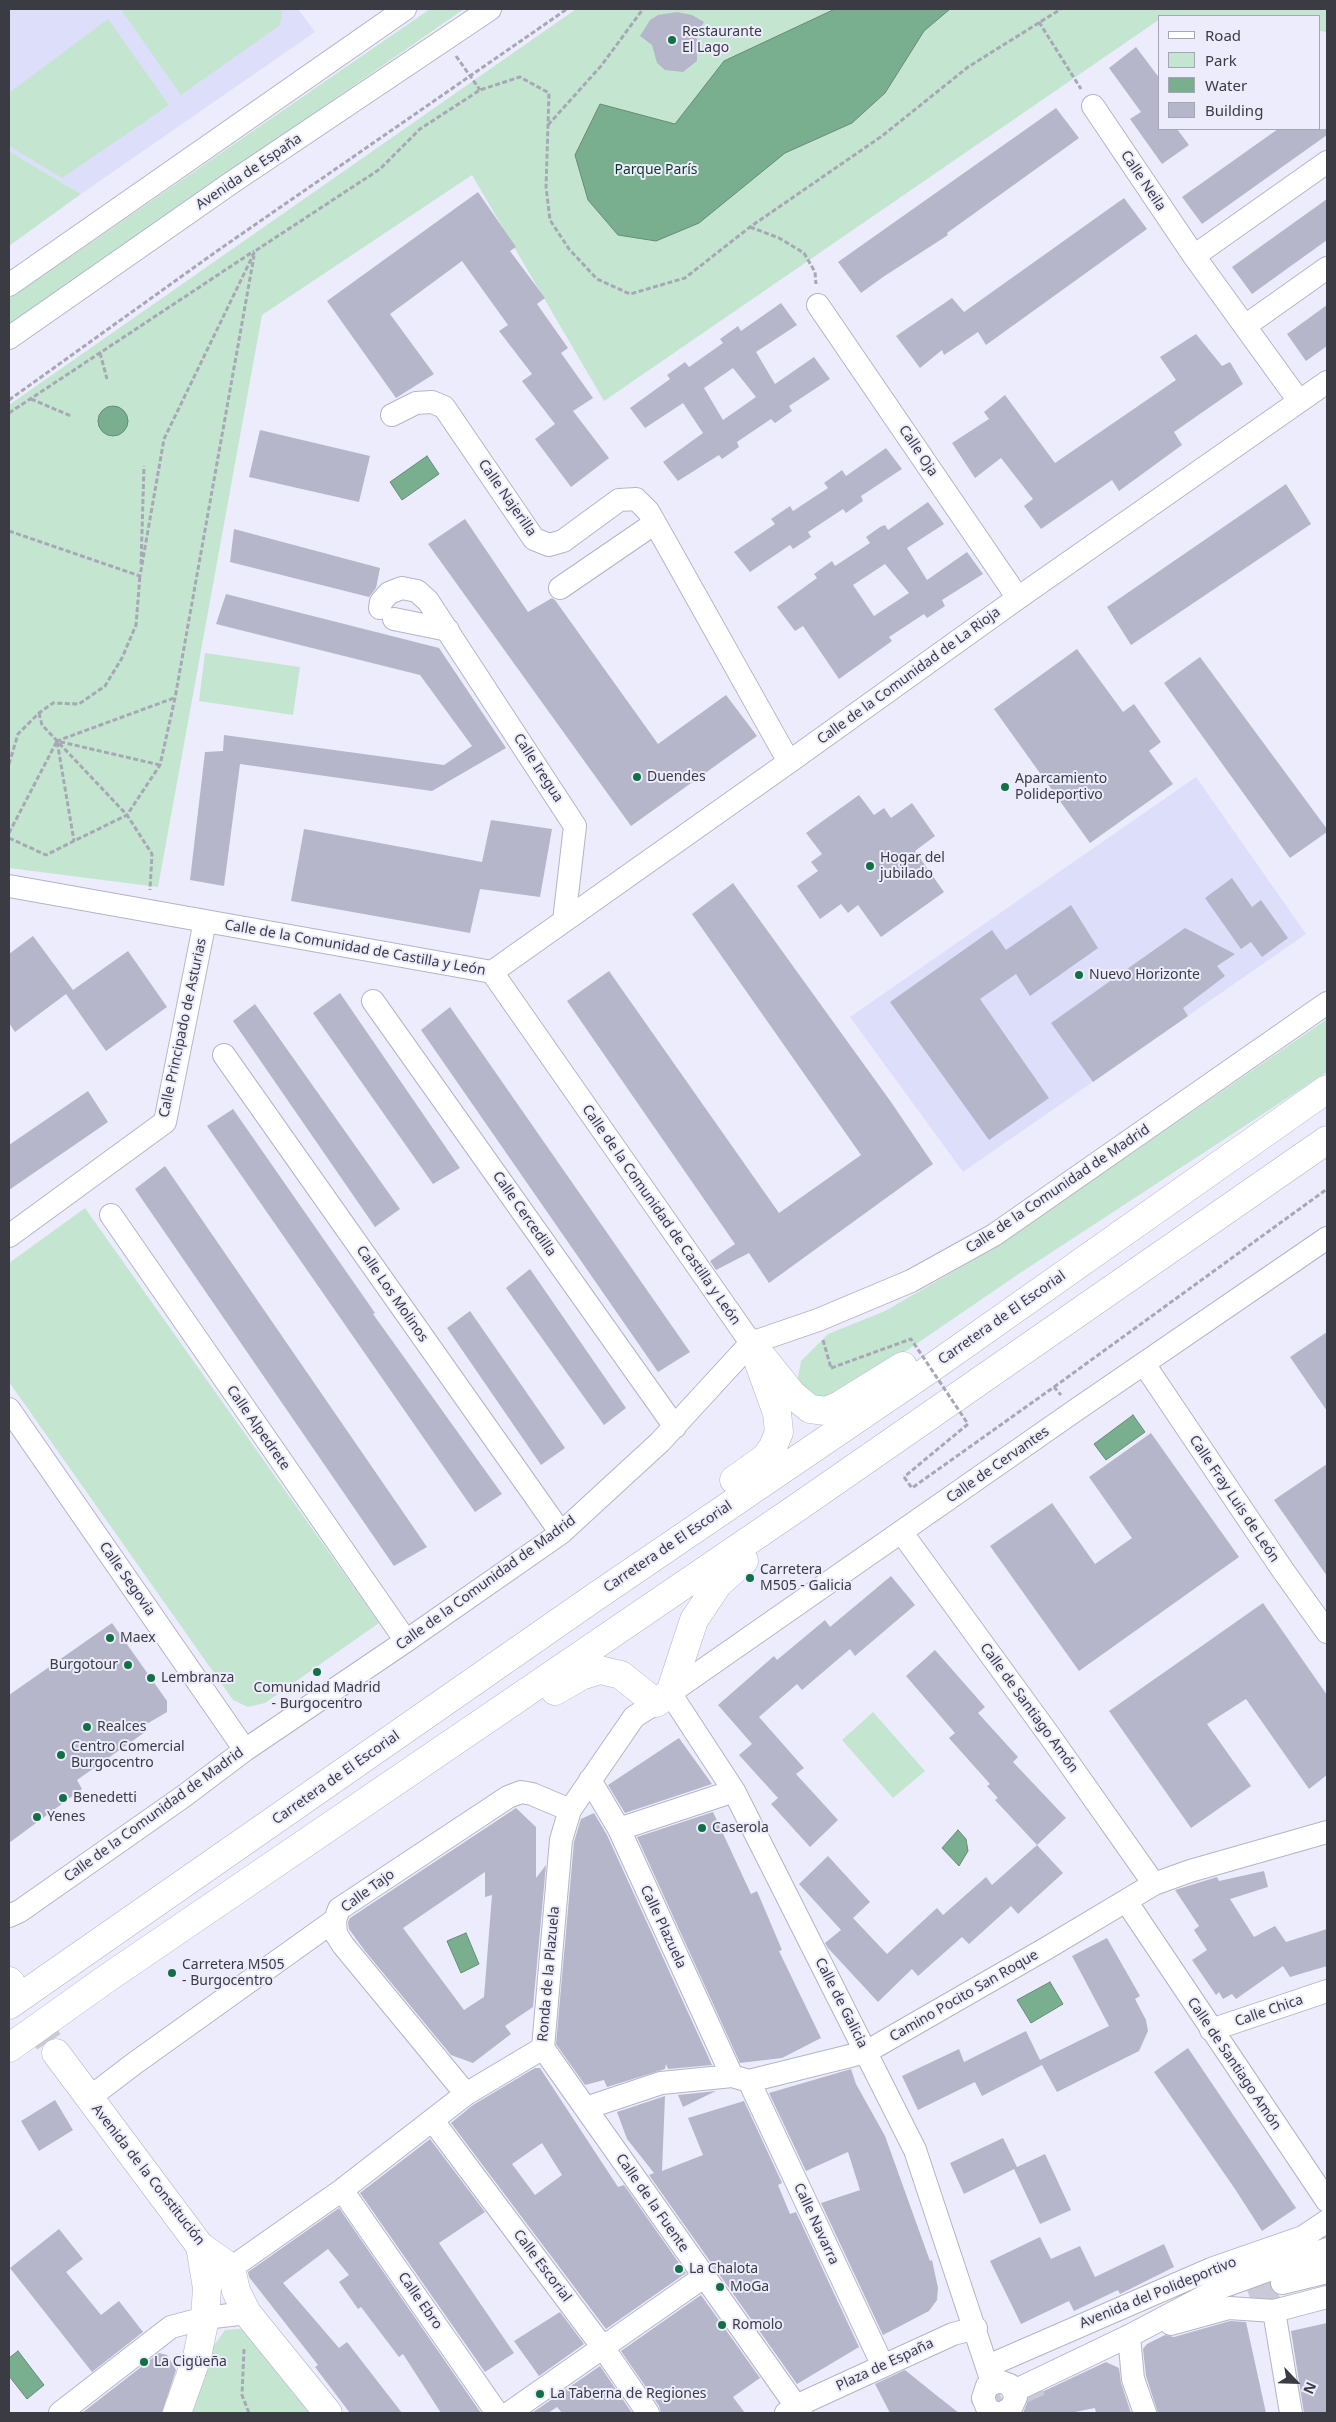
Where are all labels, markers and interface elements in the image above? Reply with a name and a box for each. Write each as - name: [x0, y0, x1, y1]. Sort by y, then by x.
- legend: [1158, 15, 1321, 130]
- place label: Restaurante El Lago: [682, 24, 762, 56]
- text: Road: [1205, 25, 1241, 45]
- marker: Restaurante El Lago: [666, 34, 678, 46]
- text: Park: [1205, 50, 1237, 70]
- text: Water: [1205, 75, 1247, 95]
- text: Building: [1205, 100, 1263, 120]
- street label: Avenida de España: [193, 130, 305, 214]
- street label: Calle Neila: [1117, 148, 1169, 214]
- park label: Parque París: [614, 162, 698, 178]
- street label: Calle Oja: [895, 422, 941, 480]
- street label: Calle Najerilla: [474, 456, 540, 540]
- street label: Calle de la Comunidad de La Rioja: [814, 604, 1004, 748]
- street label: Calle Iregua: [510, 730, 566, 806]
- place label: Duendes: [647, 769, 706, 785]
- marker: Duendes: [631, 771, 643, 783]
- place label: Aparcamiento Polideportivo: [1015, 771, 1107, 804]
- marker: Aparcamiento Polideportivo: [999, 781, 1011, 793]
- place label: Hogar del jubilado: [880, 850, 945, 882]
- marker: Hogar del jubilado: [864, 860, 876, 872]
- street label: Calle de la Comunidad de Castilla y León: [223, 917, 487, 979]
- street label: Calle Principado de Asturias: [156, 937, 210, 1119]
- place label: Nuevo Horizonte: [1089, 967, 1200, 983]
- marker: Nuevo Horizonte: [1073, 969, 1085, 981]
- street label: Calle de la Comunidad de Castilla y León: [578, 1102, 744, 1328]
- street label: Calle de la Comunidad de Madrid: [963, 1121, 1153, 1257]
- street label: Calle Cercedilla: [489, 1168, 559, 1260]
- street label: Calle Los Molinos: [352, 1243, 432, 1345]
- street label: Carretera de El Escorial: [935, 1268, 1069, 1368]
- street label: Calle Alpedrete: [223, 1382, 293, 1474]
- street label: Calle de Cervantes: [943, 1423, 1053, 1507]
- street label: Calle Fray Luis de León: [1185, 1432, 1283, 1566]
- street label: Carretera de El Escorial: [600, 1498, 736, 1596]
- street label: Calle de la Comunidad de Madrid: [393, 1512, 579, 1654]
- street label: Calle Segovia: [95, 1539, 159, 1619]
- place label: Carretera M505 - Galicia: [760, 1562, 852, 1594]
- marker: Carretera M505 - Galicia: [744, 1572, 756, 1584]
- place label: Maex: [120, 1630, 156, 1646]
- marker: Maex: [104, 1632, 116, 1644]
- street label: Calle de Santiago Amón: [976, 1640, 1082, 1776]
- place label: Burgotour: [50, 1657, 118, 1673]
- marker: Burgotour: [122, 1659, 134, 1671]
- marker: Comunidad Madrid - Burgocentro: [311, 1666, 323, 1678]
- place label: Lembranza: [161, 1670, 234, 1686]
- marker: Lembranza: [145, 1672, 157, 1684]
- place label: Comunidad Madrid - Burgocentro: [253, 1680, 381, 1712]
- place label: Realces: [97, 1719, 146, 1735]
- marker: Realces: [81, 1721, 93, 1733]
- street label: Carretera de El Escorial: [269, 1728, 403, 1828]
- place label: Centro Comercial Burgocentro: [71, 1739, 185, 1771]
- street label: Calle de la Comunidad de Madrid: [61, 1744, 247, 1886]
- marker: Centro Comercial Burgocentro: [55, 1749, 67, 1761]
- place label: Benedetti: [73, 1790, 137, 1806]
- marker: Benedetti: [57, 1792, 69, 1804]
- place label: Yenes: [47, 1809, 85, 1825]
- marker: Yenes: [31, 1811, 43, 1823]
- place label: Caserola: [712, 1820, 769, 1836]
- marker: Caserola: [696, 1822, 708, 1834]
- street label: Calle Tajo: [338, 1866, 398, 1916]
- street label: Calle Plazuela: [636, 1883, 690, 1971]
- street label: Ronda de la Plazuela: [535, 1906, 563, 2042]
- street label: Camino Pocito San Roque: [887, 1947, 1041, 2045]
- street label: Calle de Galicia: [811, 1955, 871, 2051]
- place label: Carretera M505 - Burgocentro: [182, 1957, 285, 1990]
- marker: Carretera M505 - Burgocentro: [166, 1967, 178, 1979]
- street label: Calle Chica: [1233, 1991, 1305, 2031]
- street label: Calle de Santiago Amón: [1183, 1995, 1285, 2133]
- street label: Avenida de la Constitución: [88, 2101, 208, 2249]
- street label: Calle de la Fuente: [612, 2151, 692, 2255]
- street label: Calle Navarra: [790, 2181, 842, 2267]
- street label: Calle Escorial: [509, 2227, 575, 2305]
- street label: Avenida del Polideportivo: [1077, 2254, 1239, 2332]
- place label: La Chalota: [689, 2261, 758, 2277]
- marker: La Chalota: [673, 2263, 685, 2275]
- street label: Calle Ebro: [394, 2269, 446, 2333]
- place label: MoGa: [730, 2279, 769, 2295]
- marker: MoGa: [714, 2281, 726, 2293]
- place label: Romolo: [732, 2317, 783, 2333]
- marker: Romolo: [716, 2319, 728, 2331]
- street label: Plaza de España: [834, 2335, 936, 2395]
- place label: La Cigüeña: [154, 2354, 227, 2370]
- marker: La Cigüeña: [138, 2356, 150, 2368]
- north arrow: [1271, 2357, 1321, 2407]
- text: N: [1299, 2379, 1321, 2397]
- place label: La Taberna de Regiones: [550, 2386, 706, 2402]
- marker: La Taberna de Regiones: [534, 2388, 546, 2400]

